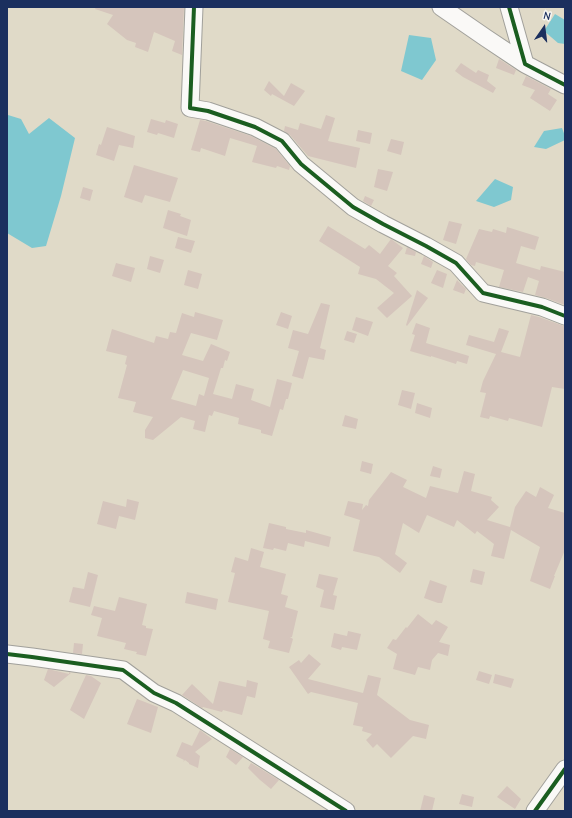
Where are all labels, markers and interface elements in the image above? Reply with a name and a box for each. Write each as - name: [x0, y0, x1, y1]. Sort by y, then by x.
- north arrow: [524, 8, 564, 48]
- text: N: [542, 9, 552, 23]

